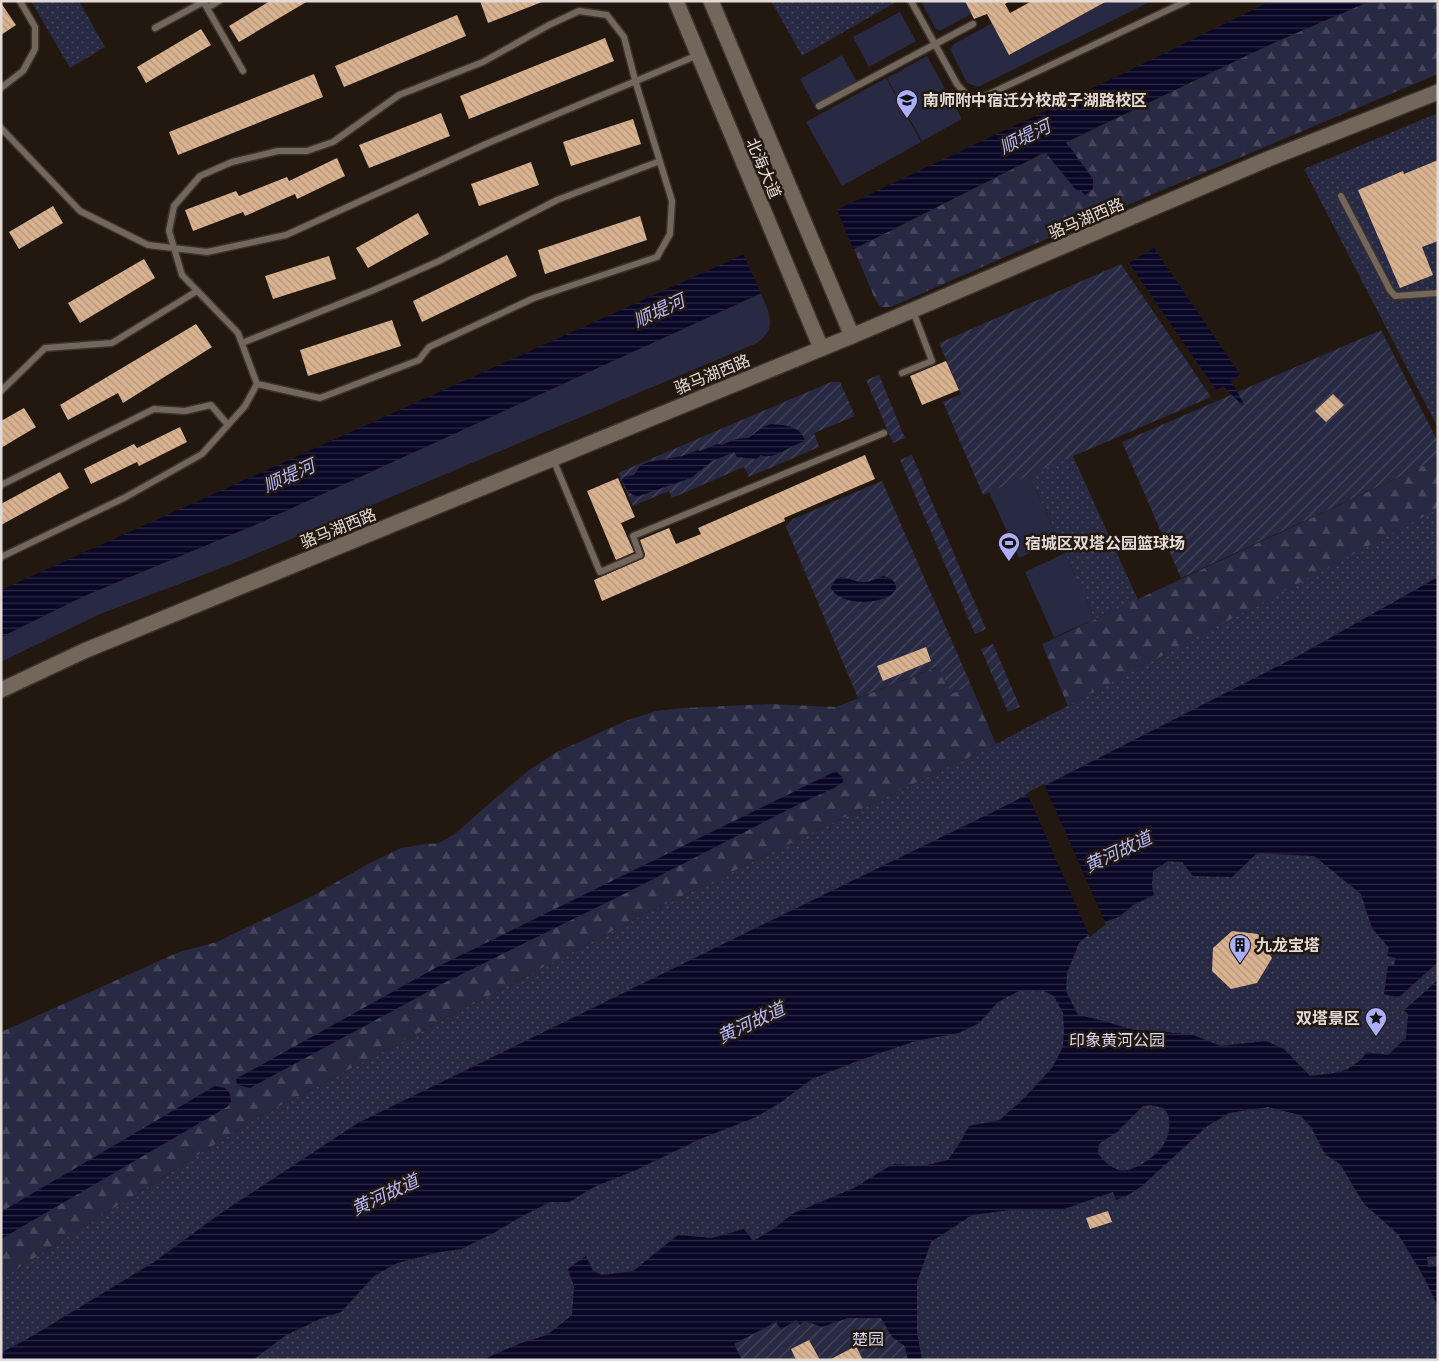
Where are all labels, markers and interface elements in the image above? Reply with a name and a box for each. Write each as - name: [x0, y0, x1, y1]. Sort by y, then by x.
- school or university icon: 南师附中宿迁分校成子湖路校区: [895, 88, 919, 119]
- place label: 南师附中宿迁分校成子湖路校区: [923, 90, 1147, 110]
- water label: 顺堤河: [995, 113, 1057, 159]
- street label: 北海大道: [742, 135, 786, 201]
- street label: 骆马湖西路: [1045, 193, 1127, 243]
- water label: 顺堤河: [629, 287, 691, 332]
- street label: 骆马湖西路: [671, 350, 753, 398]
- water label: 顺堤河: [259, 453, 321, 497]
- street label: 骆马湖西路: [297, 504, 379, 552]
- sports icon: 宿城区双塔公园篮球场: [997, 531, 1021, 562]
- place label: 宿城区双塔公园篮球场: [1025, 533, 1185, 553]
- water label: 黄河故道: [1080, 825, 1158, 877]
- building icon: 九龙宝塔: [1228, 933, 1252, 964]
- place label: 九龙宝塔: [1256, 935, 1320, 955]
- water label: 黄河故道: [713, 996, 791, 1048]
- place icon: 双塔景区: [1364, 1006, 1388, 1037]
- place label: 双塔景区: [1296, 1008, 1360, 1028]
- park label: 印象黄河公园: [1069, 1030, 1165, 1050]
- water label: 黄河故道: [347, 1168, 425, 1220]
- park label: 楚园: [852, 1329, 884, 1349]

